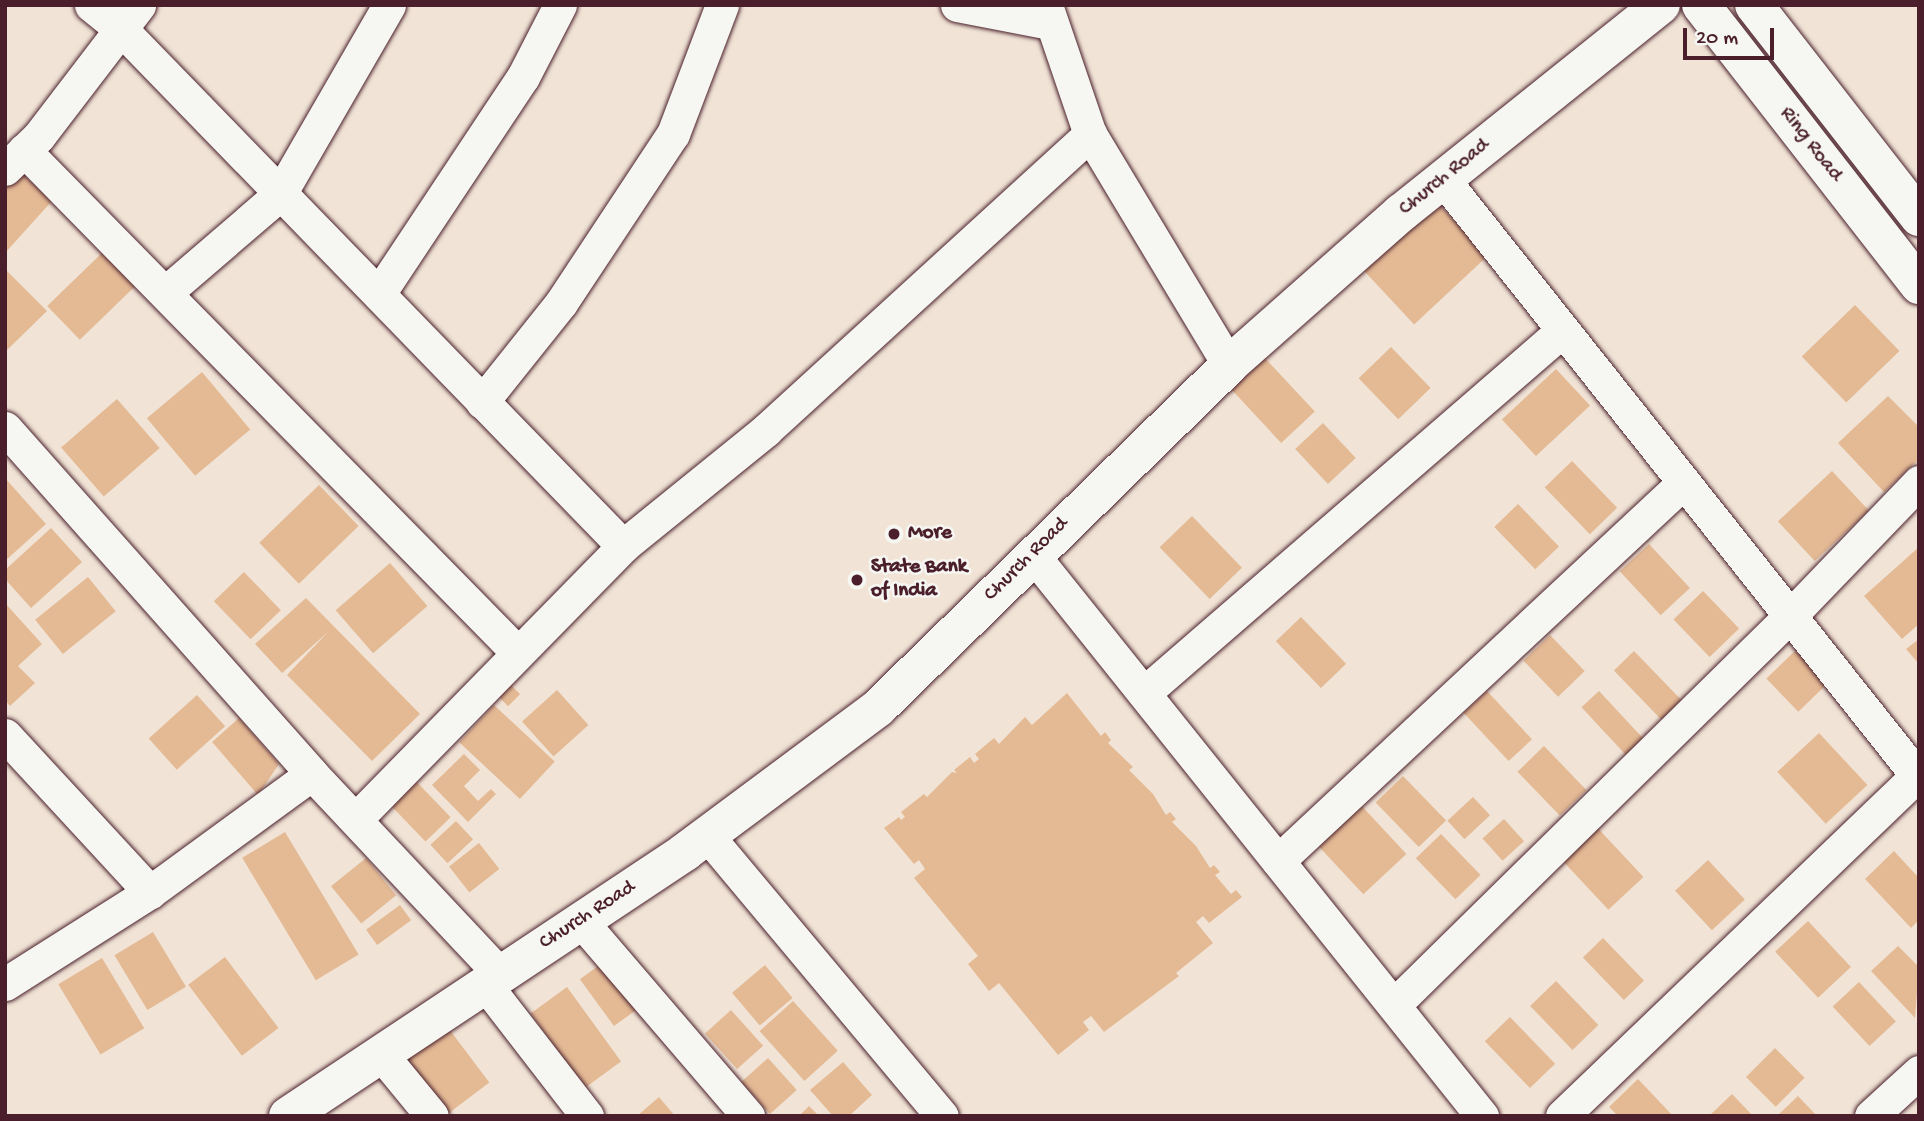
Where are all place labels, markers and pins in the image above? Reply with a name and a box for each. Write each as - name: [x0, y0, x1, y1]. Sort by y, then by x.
- place label: More: [908, 521, 952, 547]
- marker: More: [886, 526, 902, 542]
- place label: State Bank of India: [871, 555, 967, 605]
- marker: State Bank of India: [849, 572, 865, 588]

